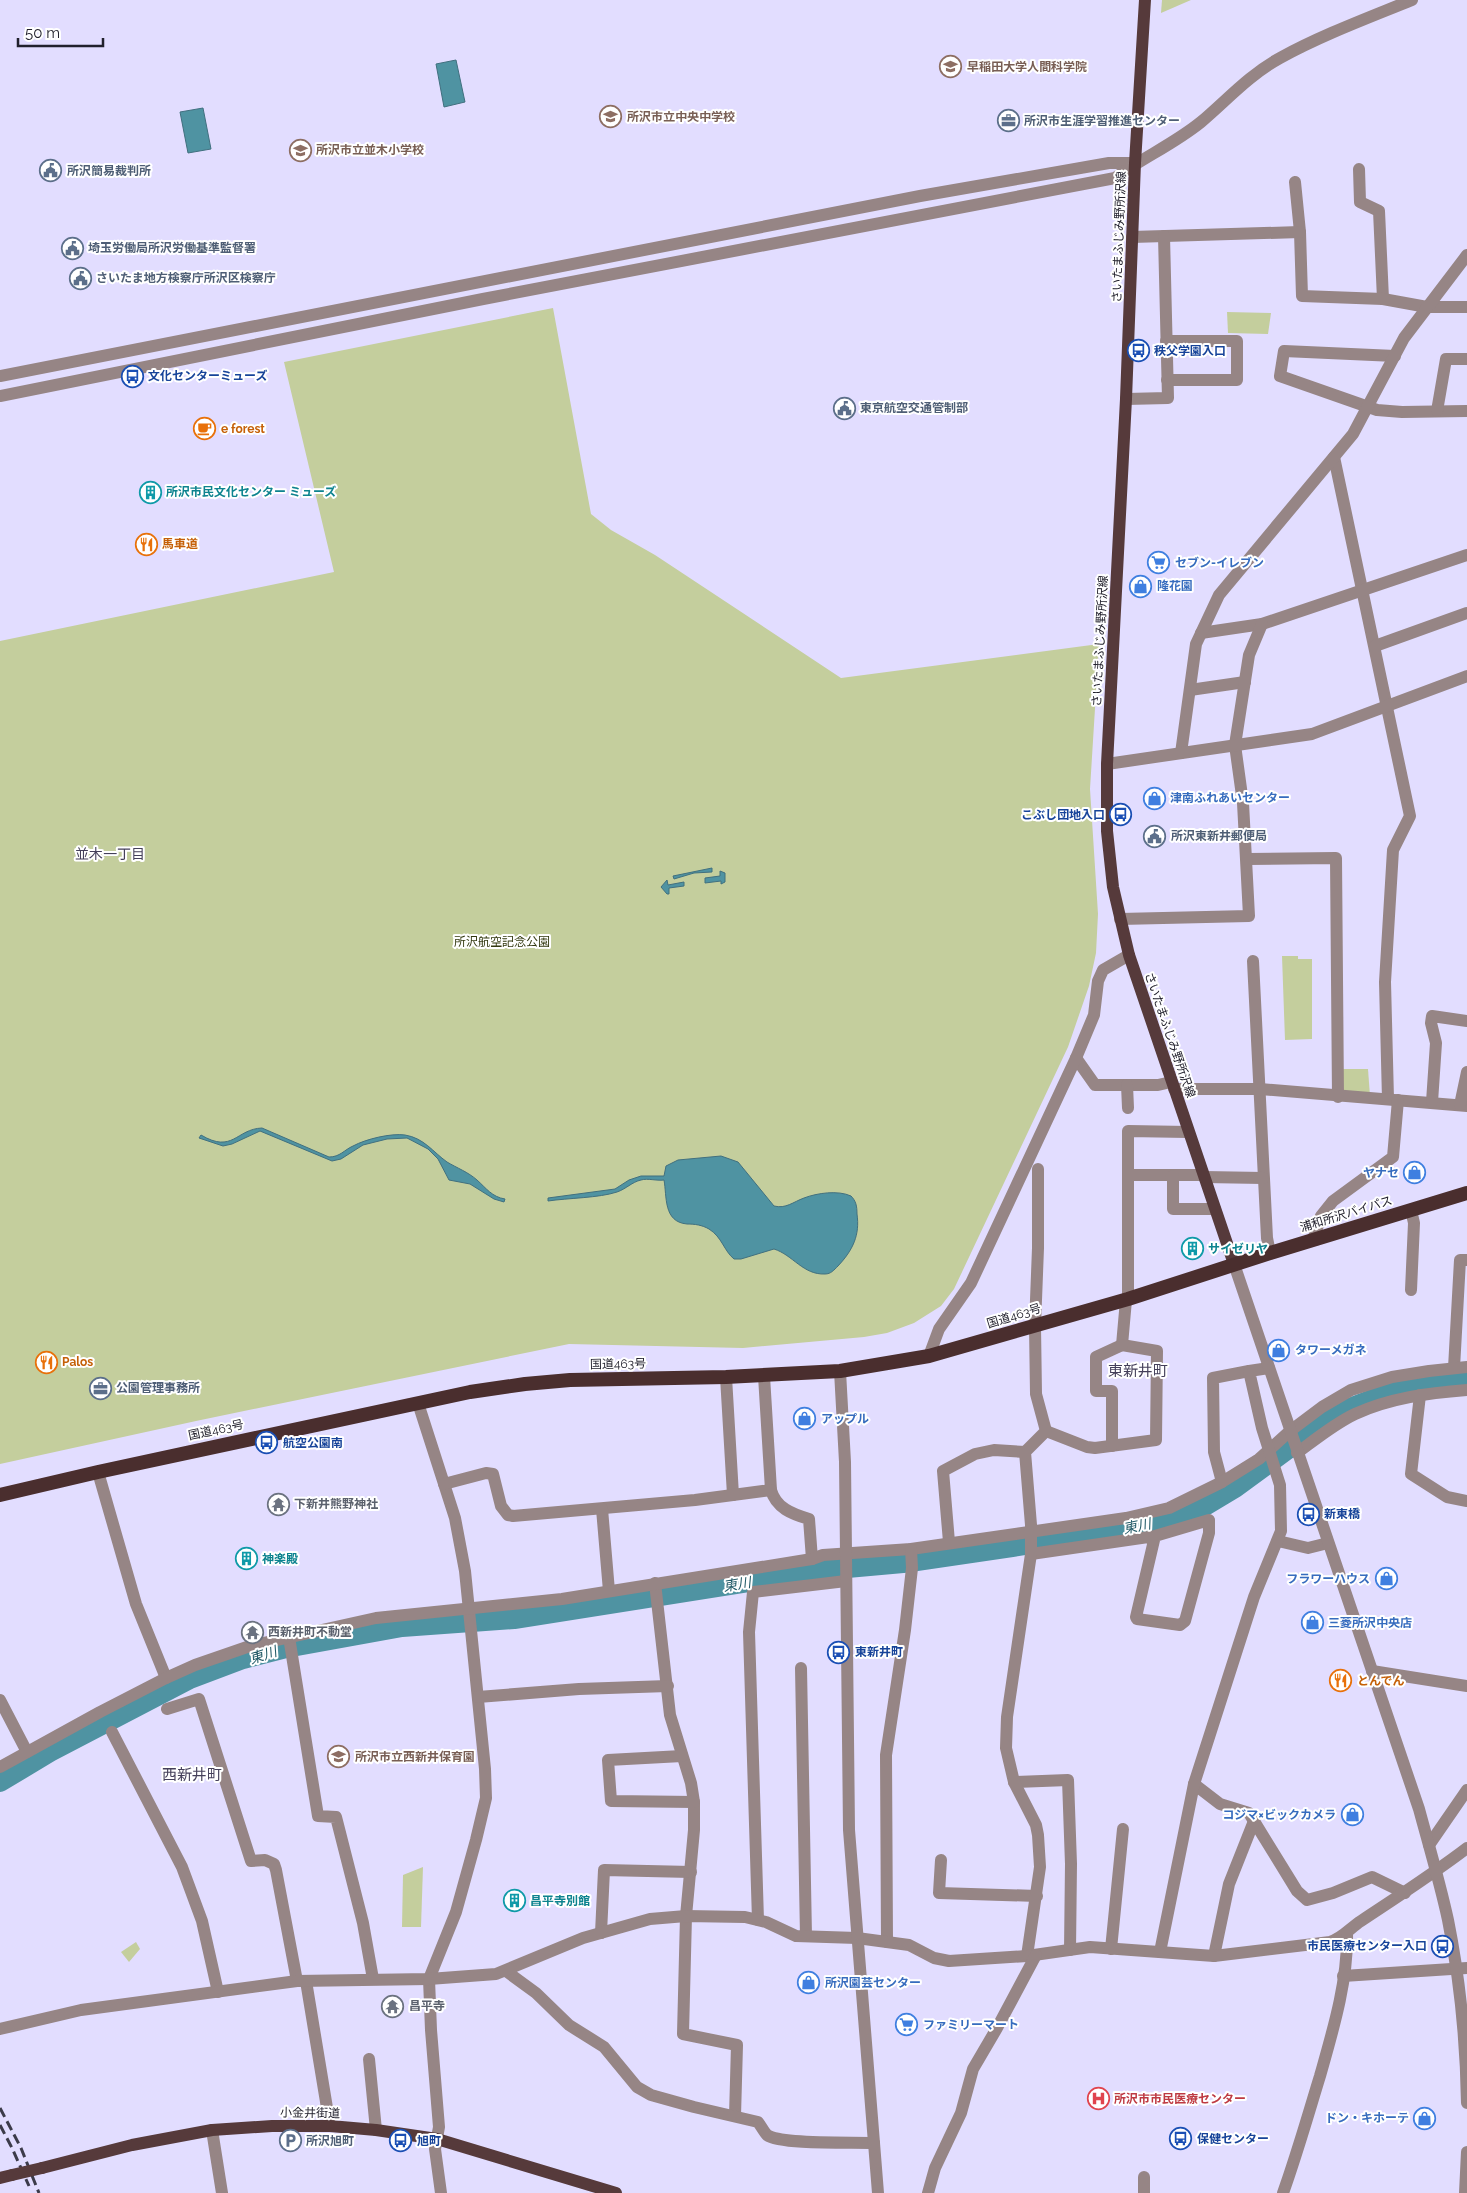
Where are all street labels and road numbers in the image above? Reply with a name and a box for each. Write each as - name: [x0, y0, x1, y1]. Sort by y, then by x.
- street label: さいたまふじみ野所沢線: [1110, 171, 1128, 303]
- street label: さいたまふじみ野所沢線: [1090, 575, 1110, 707]
- street label: さいたまふじみ野所沢線: [1142, 970, 1198, 1100]
- street label: 浦和所沢バイパス: [1298, 1193, 1394, 1235]
- street label: 国道463号: [985, 1301, 1043, 1331]
- street label: 国道463号: [590, 1357, 646, 1371]
- street label: 国道463号: [187, 1417, 245, 1443]
- street label: 小金井街道: [280, 2105, 340, 2121]

